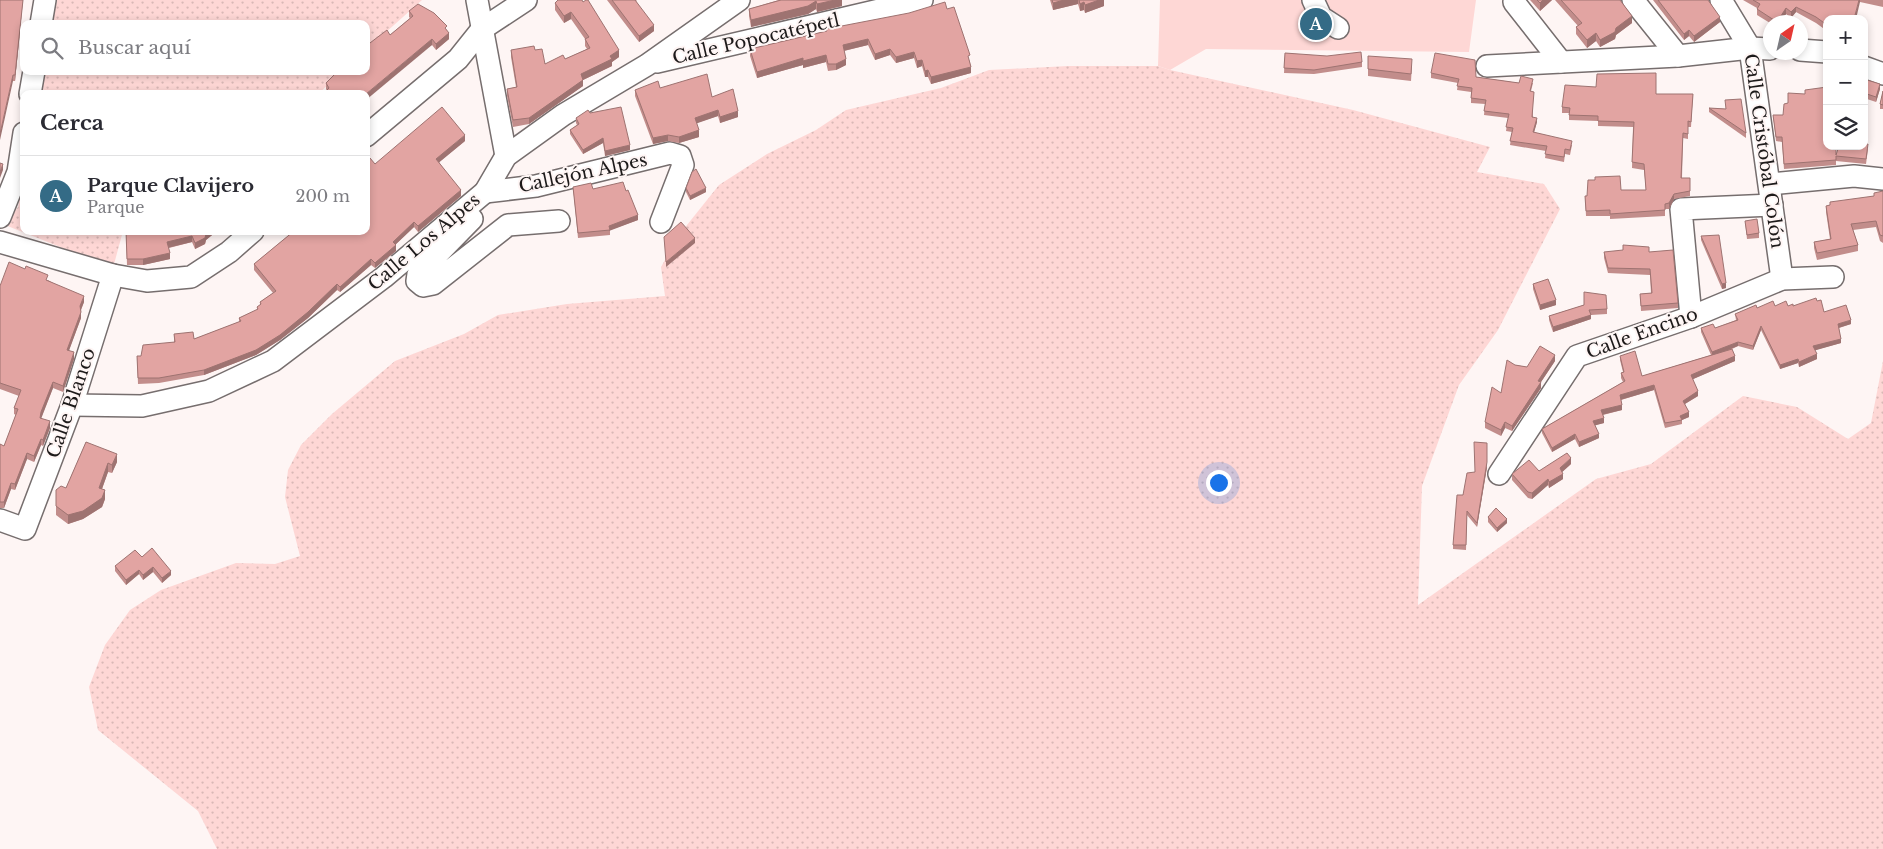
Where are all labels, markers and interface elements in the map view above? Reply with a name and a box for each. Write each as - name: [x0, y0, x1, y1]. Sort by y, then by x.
- pin: A: [1300, 5, 1332, 43]
- street label: Calle Popocatépetl: [670, 9, 842, 69]
- north arrow: [1763, 15, 1808, 60]
- map controls: [1823, 15, 1868, 150]
- button: +: [1823, 15, 1868, 60]
- search box: [20, 20, 370, 75]
- icon: search: [38, 34, 66, 62]
- text: Buscar aquí: [78, 36, 191, 59]
- street label: Calle Cristóbal Colón: [1739, 52, 1789, 250]
- button: −: [1823, 60, 1868, 105]
- button: layers: [1823, 105, 1868, 150]
- text: Cerca: [40, 110, 104, 136]
- street label: Callejón Alpes: [517, 149, 649, 197]
- text: Parque Clavijero: [87, 174, 254, 197]
- text: A: [50, 186, 62, 206]
- text: 200 m: [296, 186, 350, 206]
- street label: Calle Los Alpes: [363, 189, 485, 295]
- text: Parque: [87, 197, 144, 217]
- street label: Calle Encino: [1583, 303, 1701, 363]
- street label: Calle Blanco: [42, 345, 100, 461]
- your location: [1206, 470, 1232, 496]

